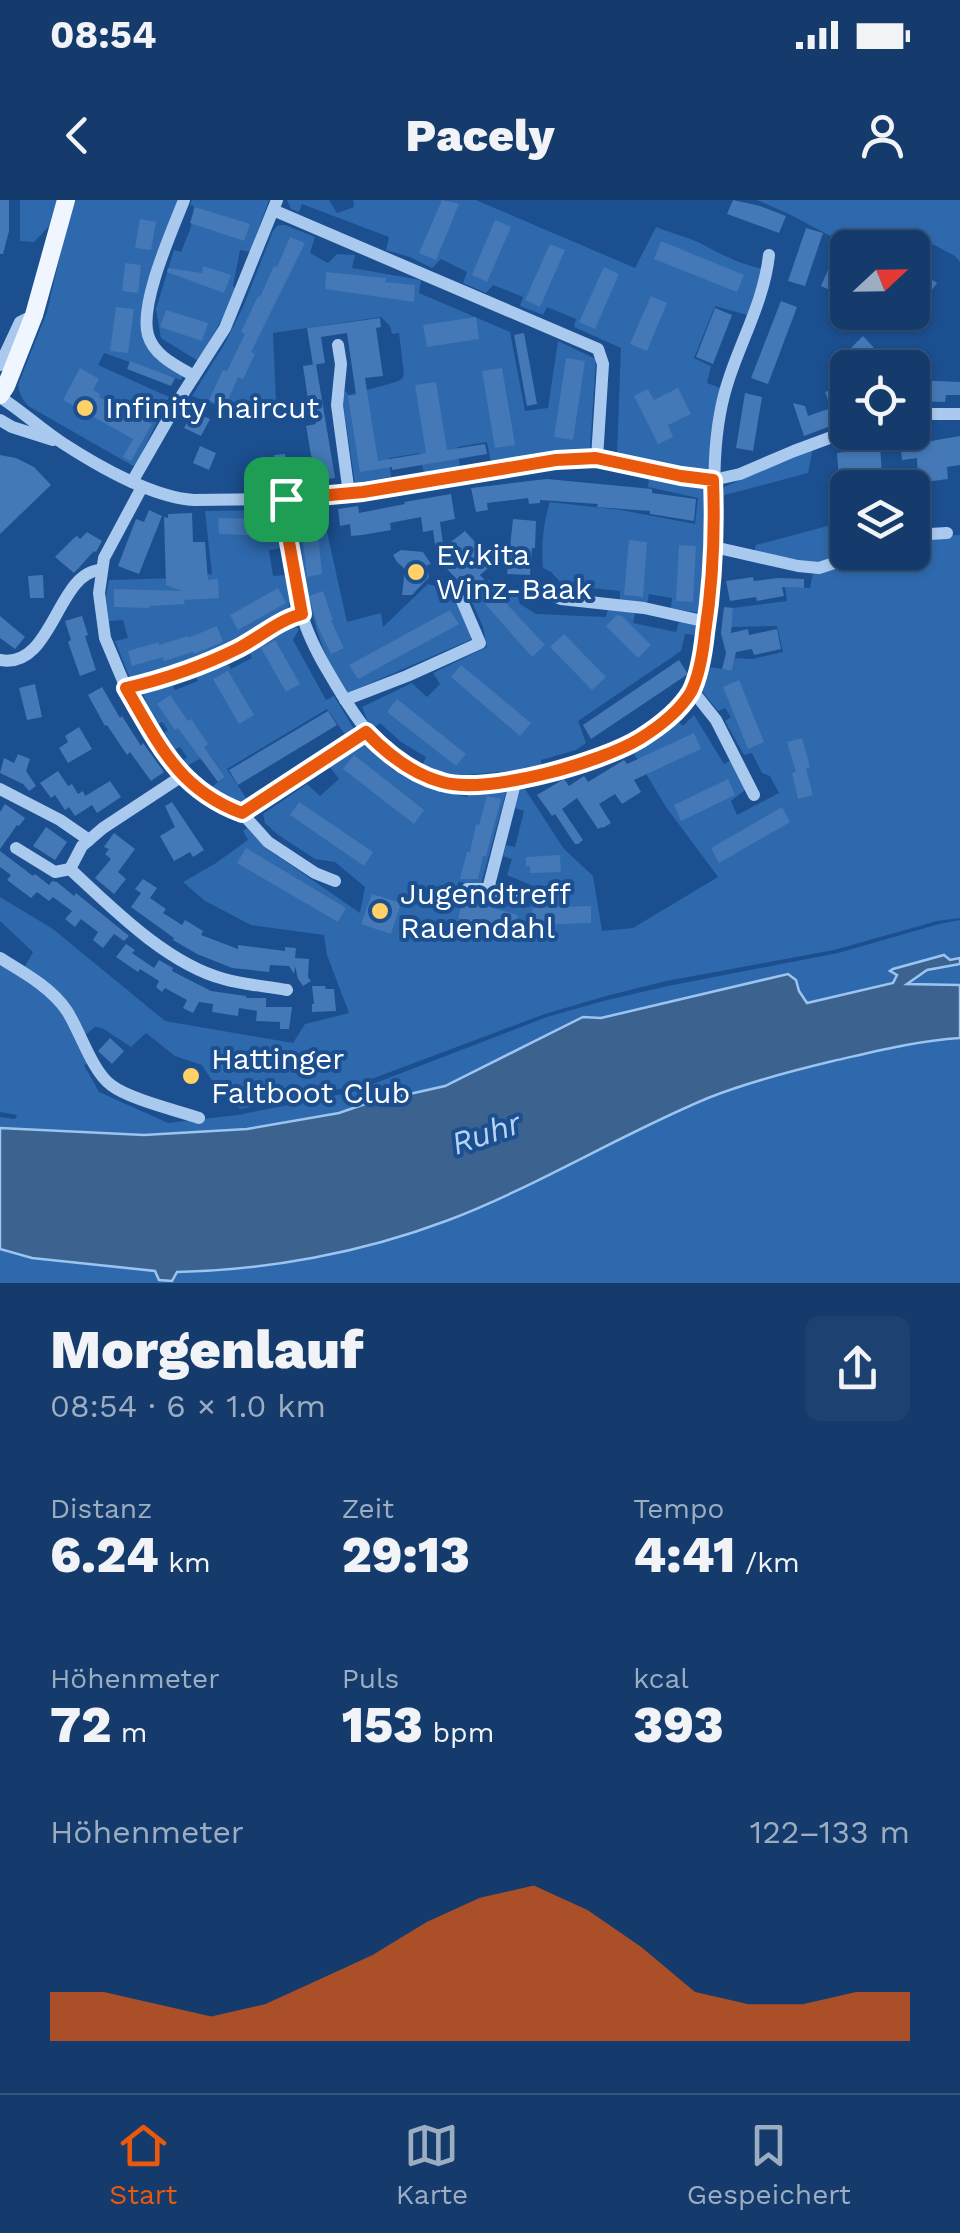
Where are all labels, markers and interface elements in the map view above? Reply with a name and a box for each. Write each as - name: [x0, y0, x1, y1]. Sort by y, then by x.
- text: 08:54: [50, 13, 156, 57]
- icon: back: [50, 108, 105, 163]
- icon: person: [855, 108, 910, 163]
- text: Pacely: [405, 109, 555, 162]
- north arrow: [830, 230, 930, 330]
- map controls: [830, 230, 930, 570]
- button: locate: [830, 350, 930, 450]
- place label: Infinity haircut: [105, 390, 320, 425]
- marker: Infinity haircut: [74, 397, 96, 419]
- pin: [244, 457, 329, 542]
- button: layers: [830, 470, 930, 570]
- icon: arrive: [259, 472, 314, 527]
- place label: Ev.kita Winz-Baak: [436, 537, 592, 606]
- marker: Ev.kita Winz-Baak: [405, 561, 427, 583]
- place label: Jugendtreff Rauendahl: [400, 876, 571, 945]
- marker: Jugendtreff Rauendahl: [369, 900, 391, 922]
- place label: Hattinger Faltboot Club: [211, 1041, 410, 1110]
- marker: Hattinger Faltboot Club: [180, 1065, 202, 1087]
- water label: Ruhr: [446, 1103, 527, 1162]
- button: share: [805, 1316, 910, 1421]
- text: Morgenlauf: [50, 1317, 363, 1381]
- text: 08:54 · 6 × 1.0 km: [50, 1387, 326, 1425]
- text: Distanz: [50, 1492, 152, 1525]
- text: Zeit: [342, 1492, 394, 1525]
- text: Tempo: [633, 1492, 724, 1525]
- text: 6.24: [50, 1525, 159, 1584]
- text: 29:13: [342, 1525, 470, 1584]
- text: 4:41: [633, 1525, 735, 1584]
- text: km: [159, 1546, 211, 1579]
- text: /km: [735, 1546, 800, 1579]
- text: Höhenmeter: [50, 1662, 220, 1695]
- text: Puls: [342, 1662, 399, 1695]
- text: kcal: [633, 1662, 689, 1695]
- text: 72: [50, 1695, 111, 1754]
- text: 153: [342, 1695, 423, 1754]
- text: 393: [633, 1695, 724, 1754]
- text: m: [111, 1716, 148, 1749]
- text: bpm: [423, 1716, 494, 1749]
- text: Höhenmeter: [50, 1813, 244, 1851]
- text: 122–133 m: [750, 1813, 910, 1851]
- tab: Start: [109, 2118, 177, 2211]
- tab: Karte: [396, 2118, 468, 2211]
- tab: Gespeichert: [687, 2118, 851, 2211]

